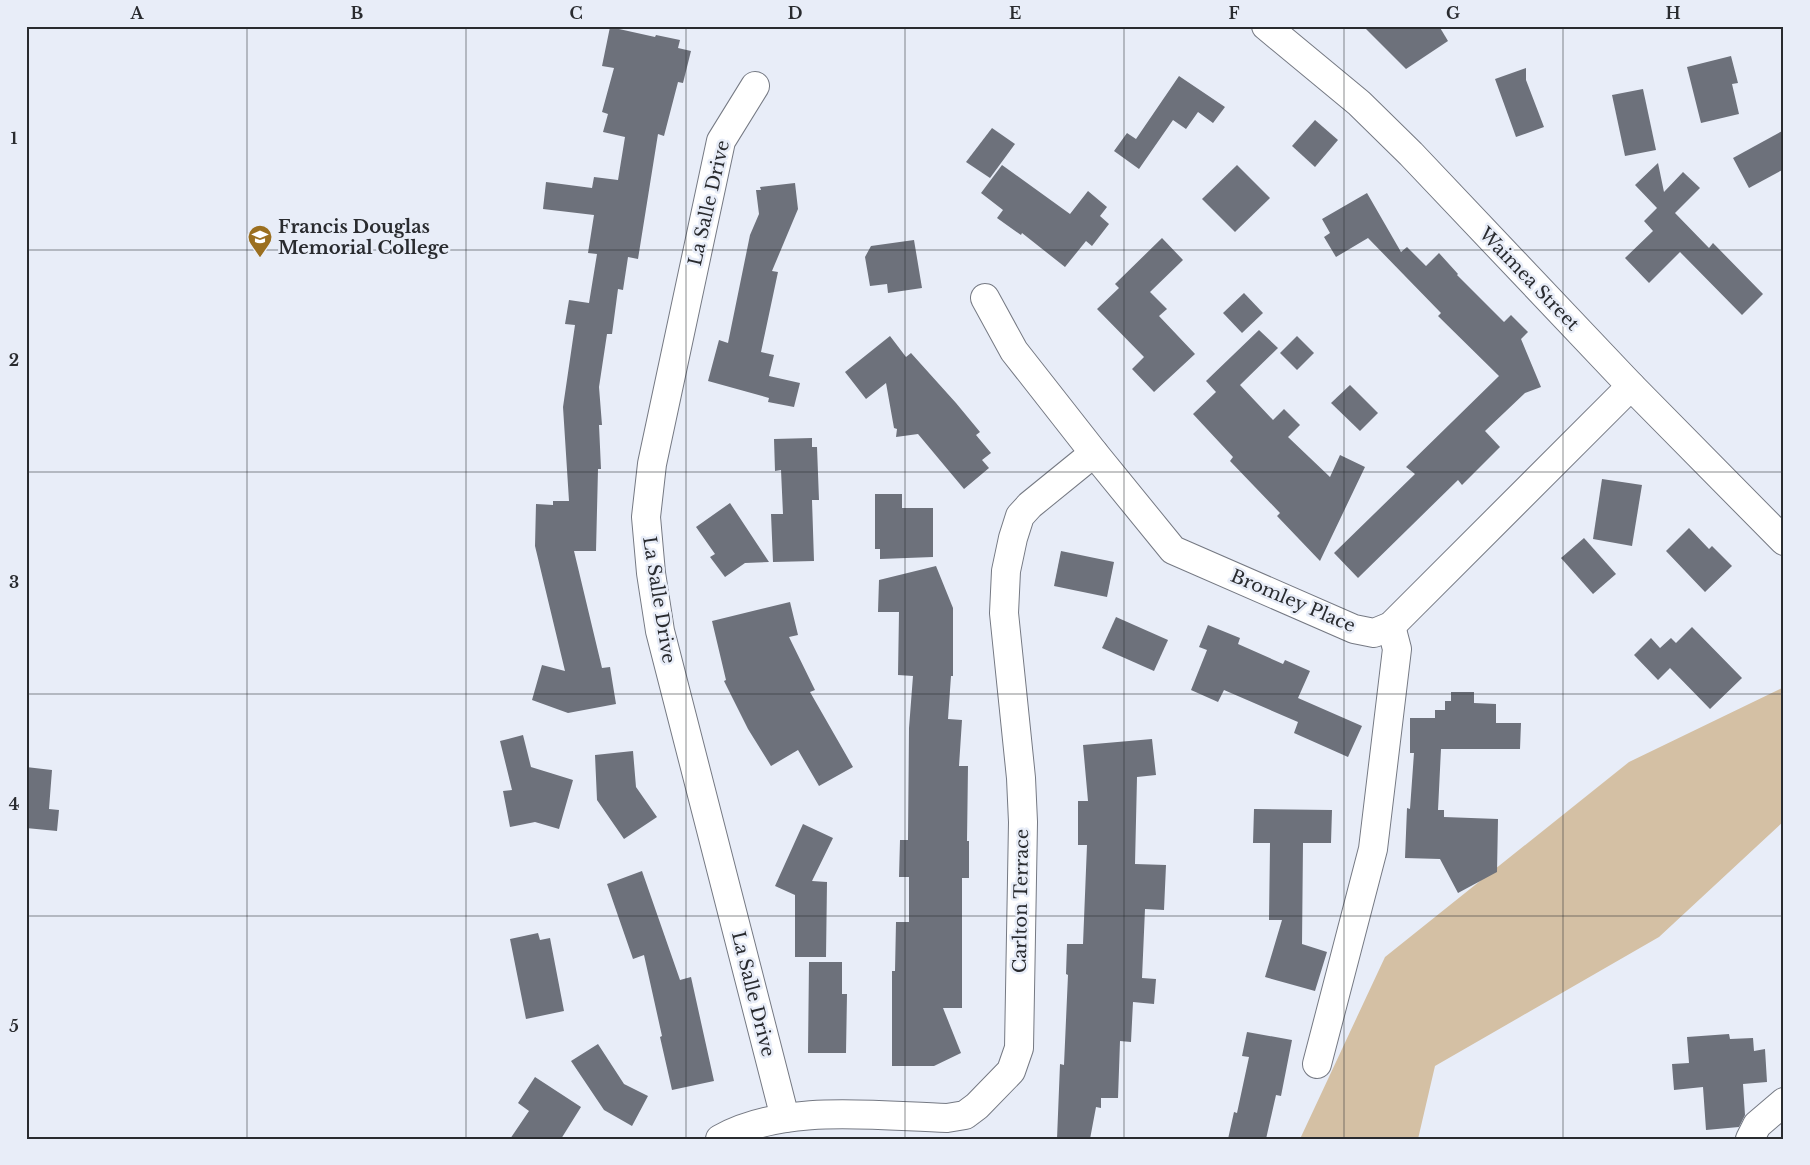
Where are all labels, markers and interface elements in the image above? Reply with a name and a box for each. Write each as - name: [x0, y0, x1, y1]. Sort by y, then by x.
- text: A: [130, 3, 145, 23]
- text: B: [351, 3, 364, 23]
- text: C: [569, 3, 583, 23]
- text: D: [788, 3, 802, 23]
- text: E: [1009, 3, 1021, 23]
- text: F: [1228, 3, 1240, 23]
- text: G: [1446, 3, 1460, 23]
- text: H: [1665, 3, 1681, 23]
- text: 1: [11, 128, 18, 148]
- street label: La Salle Drive: [684, 138, 734, 268]
- place label: Francis Douglas Memorial College: [278, 216, 449, 259]
- street label: Waimea Street: [1474, 222, 1584, 335]
- school or university icon: Francis Douglas Memorial College: [247, 224, 273, 258]
- text: 2: [9, 350, 19, 370]
- street label: La Salle Drive: [638, 535, 680, 665]
- street label: Bromley Place: [1227, 565, 1359, 637]
- text: 3: [9, 572, 19, 592]
- text: 4: [9, 794, 19, 814]
- street label: Carlton Terrace: [1009, 829, 1033, 973]
- street label: La Salle Drive: [727, 929, 779, 1059]
- text: 5: [9, 1016, 19, 1036]

